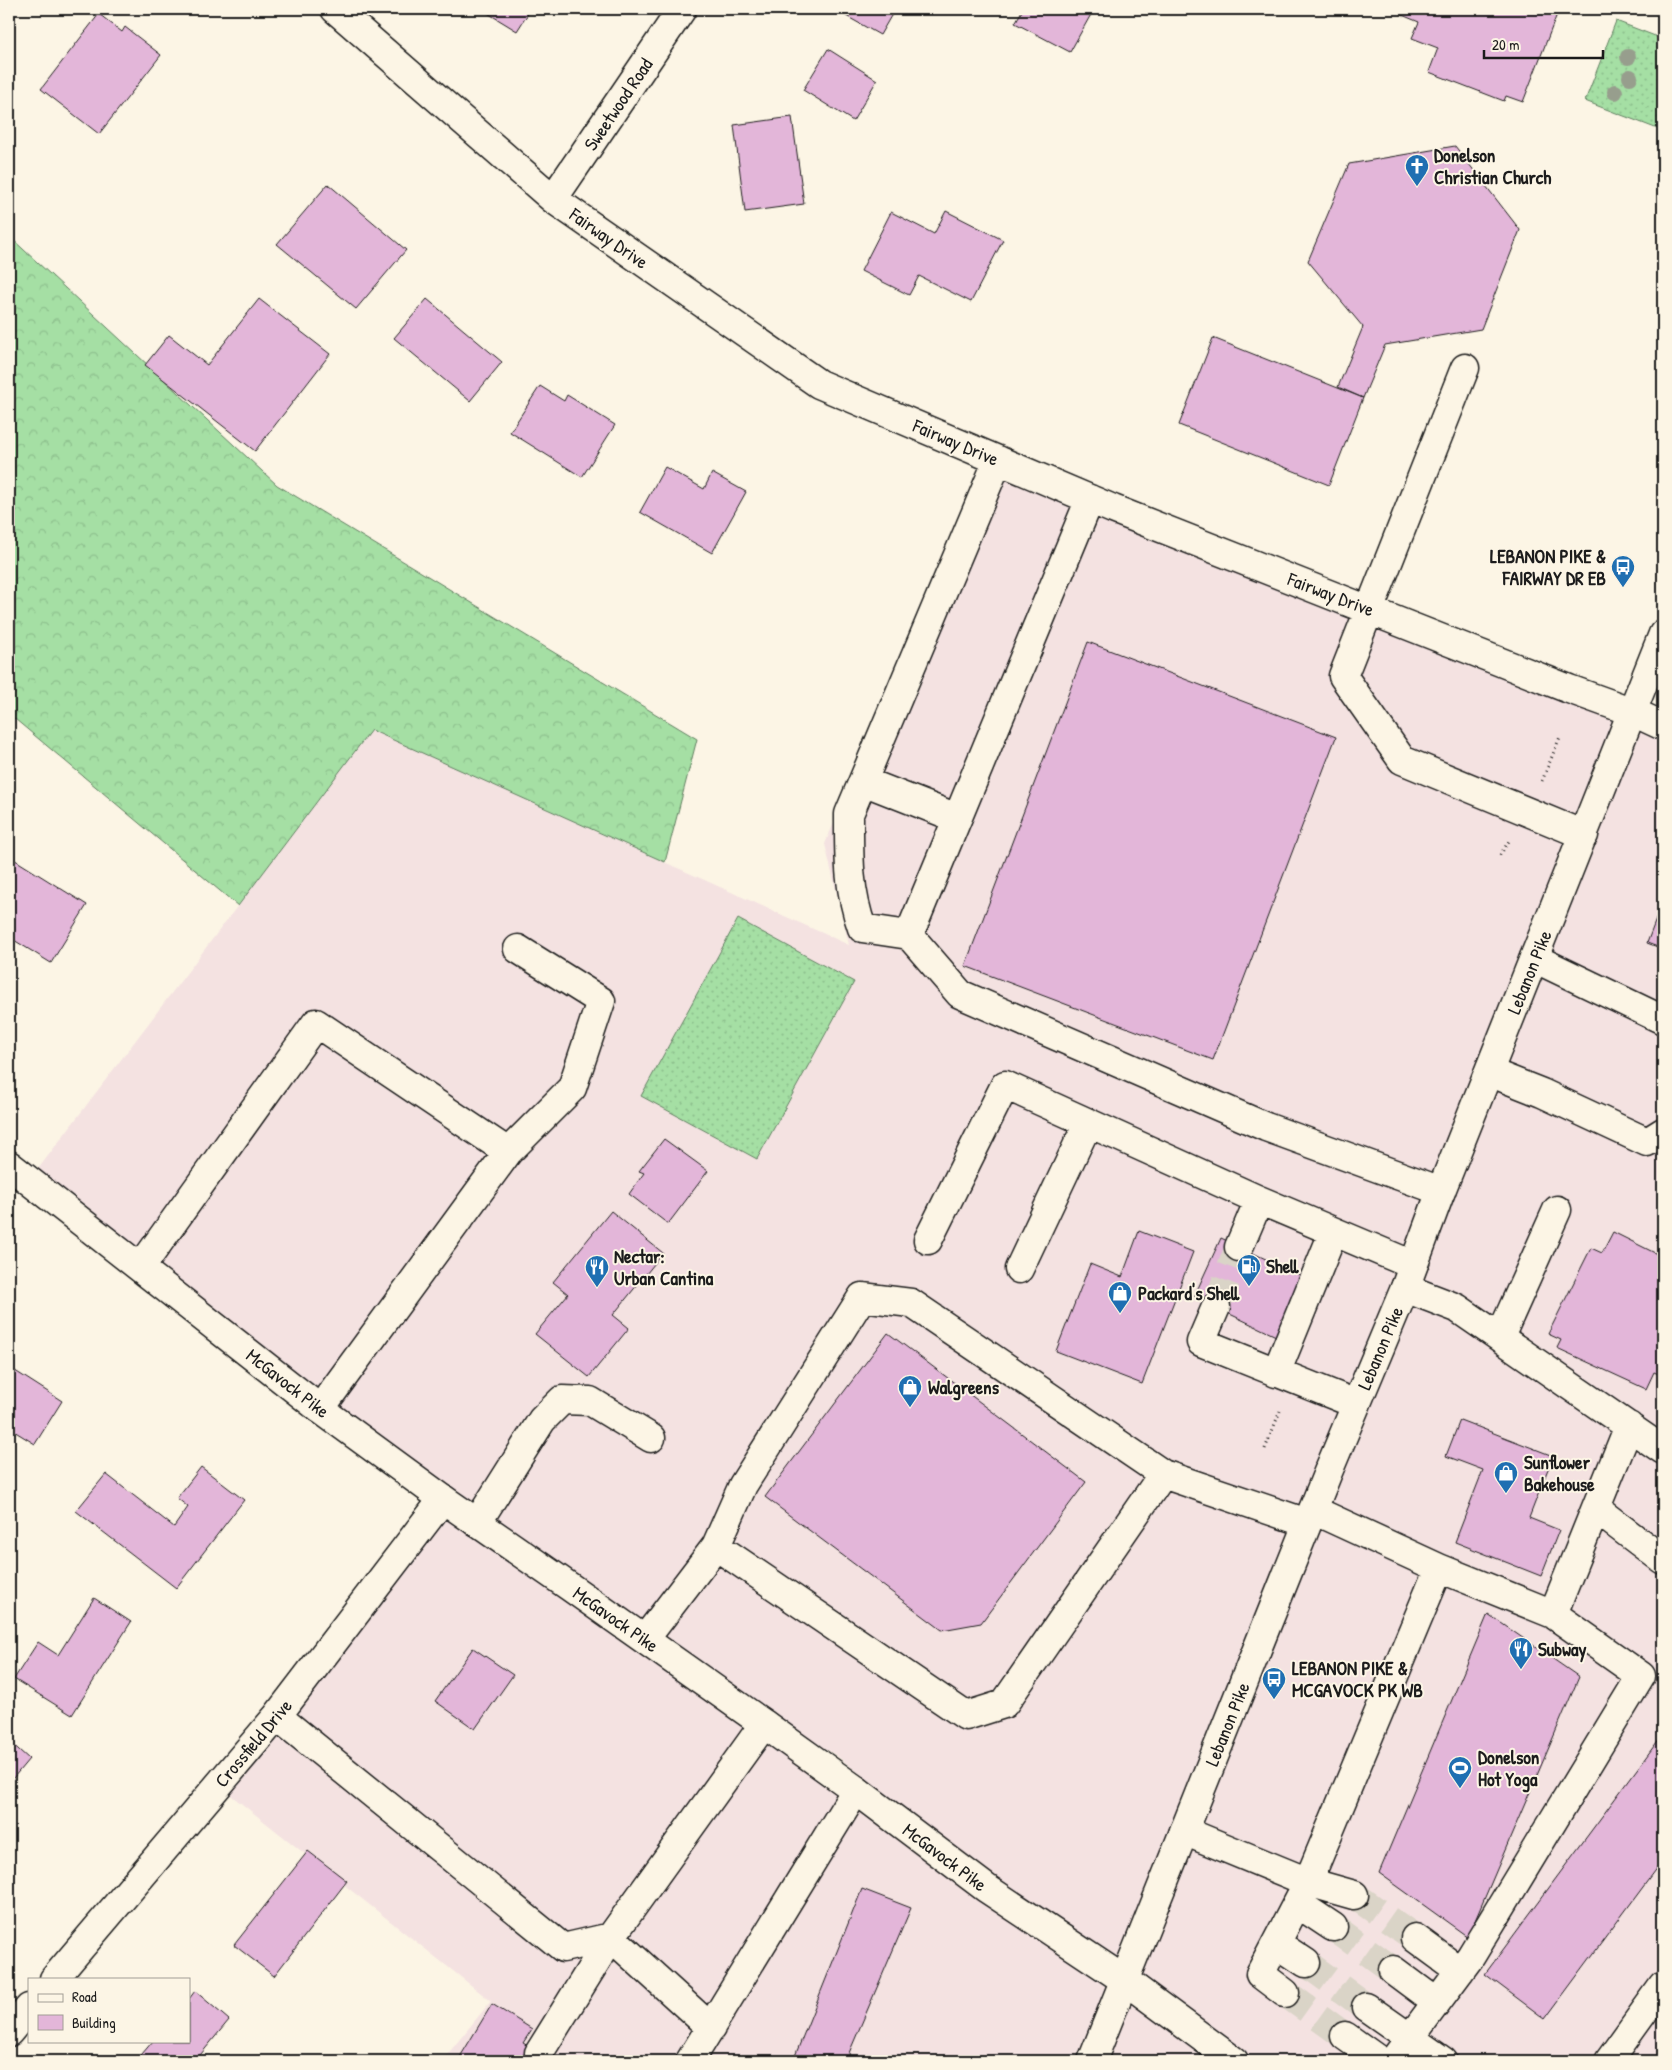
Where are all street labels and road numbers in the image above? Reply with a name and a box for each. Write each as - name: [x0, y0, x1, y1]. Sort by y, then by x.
- street label: Sweetwood Road: [578, 52, 659, 155]
- street label: Fairway Drive: [564, 201, 654, 275]
- street label: Fairway Drive: [908, 412, 1003, 472]
- street label: Fairway Drive: [1283, 565, 1378, 623]
- street label: Lebanon Pike: [1500, 926, 1558, 1018]
- street label: Lebanon Pike: [1351, 1302, 1409, 1394]
- street label: McGavock Pike: [241, 1342, 335, 1424]
- street label: McGavock Pike: [568, 1580, 664, 1658]
- street label: Lebanon Pike: [1198, 1678, 1256, 1770]
- street label: Crossfield Drive: [208, 1693, 298, 1793]
- street label: McGavock Pike: [898, 1817, 993, 1897]

